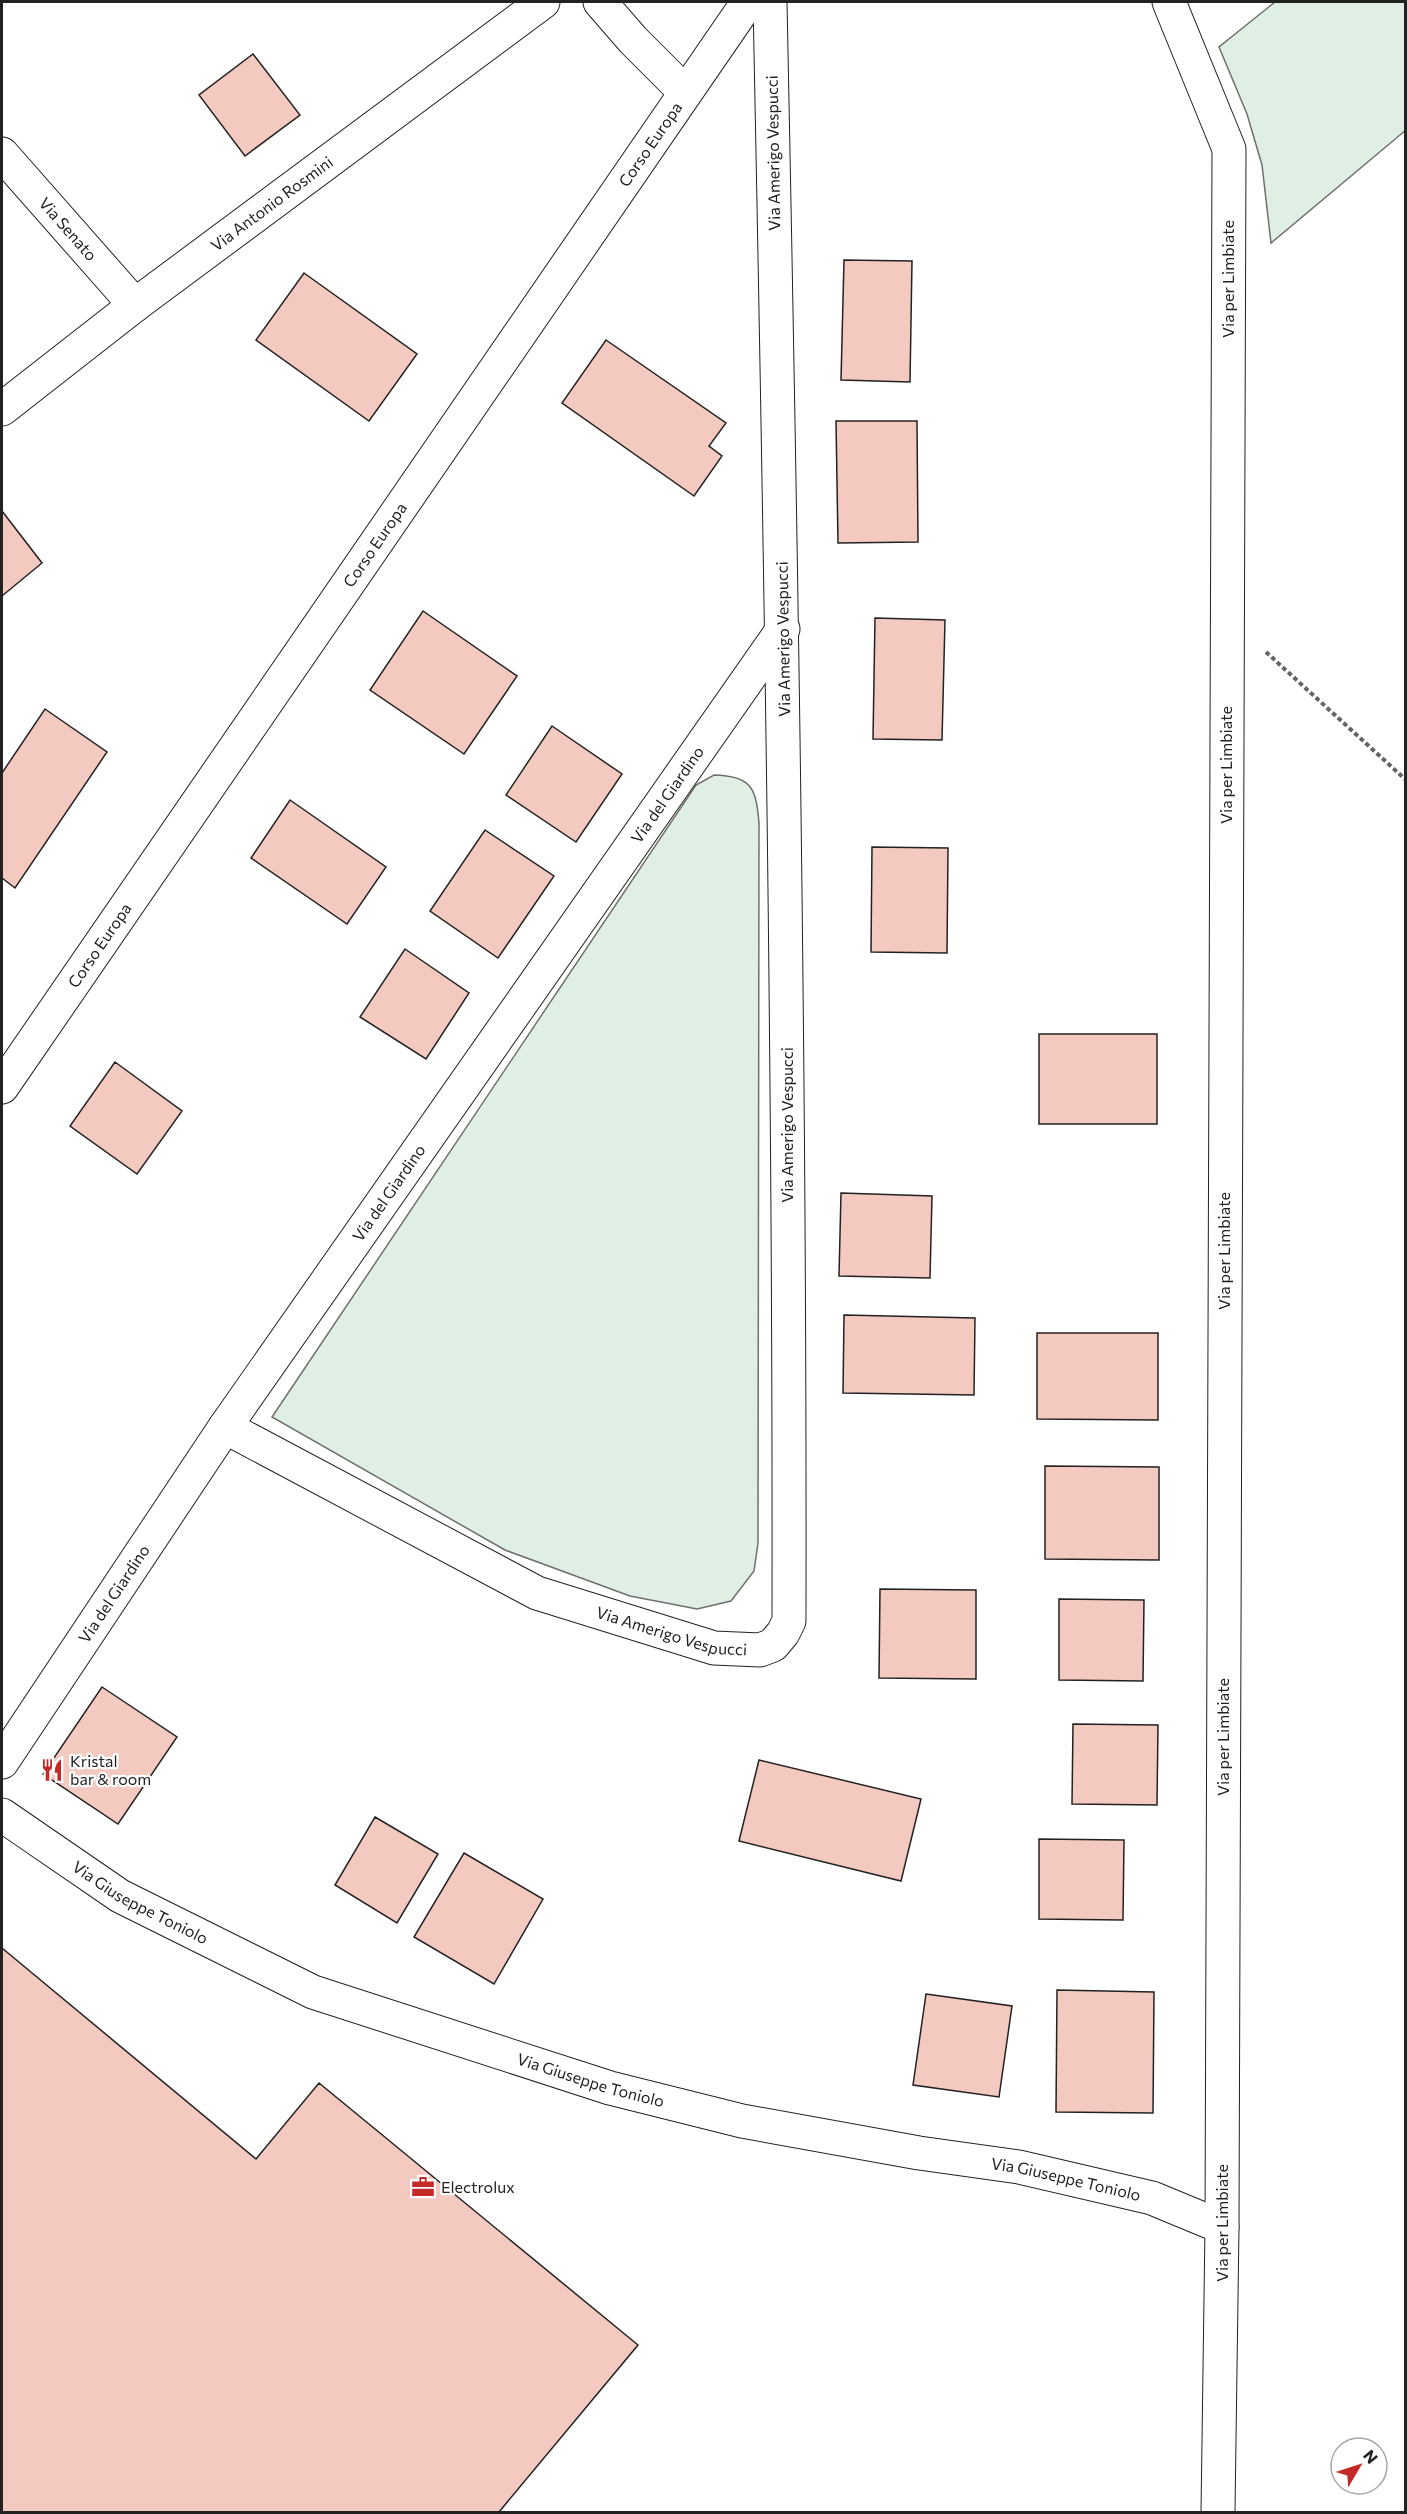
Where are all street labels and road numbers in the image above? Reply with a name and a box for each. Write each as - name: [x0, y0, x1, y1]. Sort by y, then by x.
- street label: Via Amerigo Vespucci: [762, 75, 783, 231]
- street label: Corso Europa: [614, 98, 685, 190]
- street label: Via Antonio Rosmini: [207, 152, 336, 255]
- street label: Via Senato: [36, 193, 101, 264]
- street label: Via per Limbiate: [1218, 220, 1237, 338]
- street label: Corso Europa: [339, 499, 410, 590]
- street label: Via Amerigo Vespucci: [772, 561, 793, 717]
- street label: Via per Limbiate: [1216, 706, 1235, 824]
- street label: Via del Giardino: [626, 742, 707, 847]
- street label: Corso Europa: [63, 899, 135, 991]
- street label: Via Amerigo Vespucci: [777, 1047, 796, 1203]
- street label: Via del Giardino: [348, 1141, 429, 1245]
- street label: Via per Limbiate: [1214, 1192, 1233, 1310]
- street label: Via del Giardino: [74, 1541, 153, 1646]
- street label: Via Amerigo Vespucci: [594, 1602, 747, 1658]
- street label: Via per Limbiate: [1213, 1678, 1232, 1796]
- street label: Via Giuseppe Toniolo: [69, 1856, 211, 1947]
- street label: Via Giuseppe Toniolo: [515, 2049, 666, 2110]
- street label: Via Giuseppe Toniolo: [990, 2153, 1143, 2204]
- street label: Via per Limbiate: [1212, 2164, 1231, 2282]

